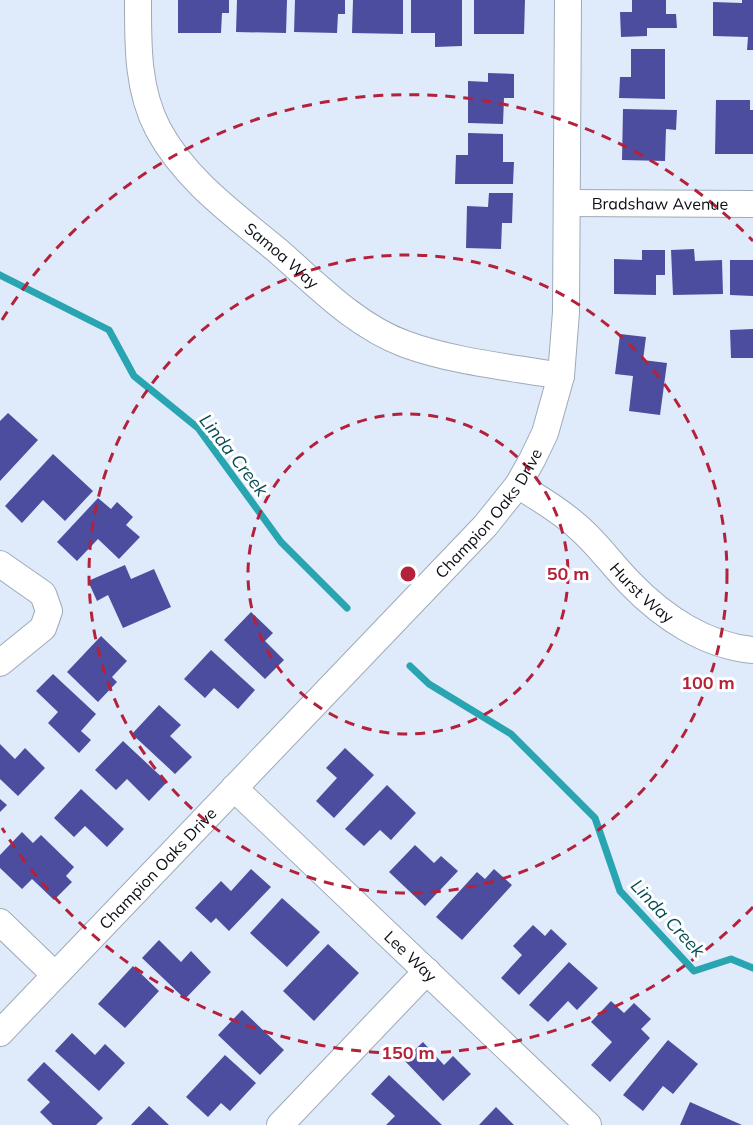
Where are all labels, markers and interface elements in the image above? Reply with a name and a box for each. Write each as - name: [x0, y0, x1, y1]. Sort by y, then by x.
- street label: Bradshaw Avenue: [592, 193, 728, 214]
- street label: Samoa Way: [241, 218, 323, 293]
- water label: Linda Creek: [195, 409, 274, 501]
- street label: Champion Oaks Drive: [431, 445, 546, 582]
- street label: Hurst Way: [606, 558, 678, 627]
- text: 50 m: [547, 562, 589, 585]
- centre of rings: [398, 564, 418, 584]
- text: 100 m: [681, 671, 735, 694]
- street label: Champion Oaks Drive: [95, 803, 220, 933]
- water label: Linda Creek: [626, 874, 711, 962]
- street label: Lee Way: [380, 927, 442, 986]
- text: 150 m: [381, 1041, 435, 1064]

